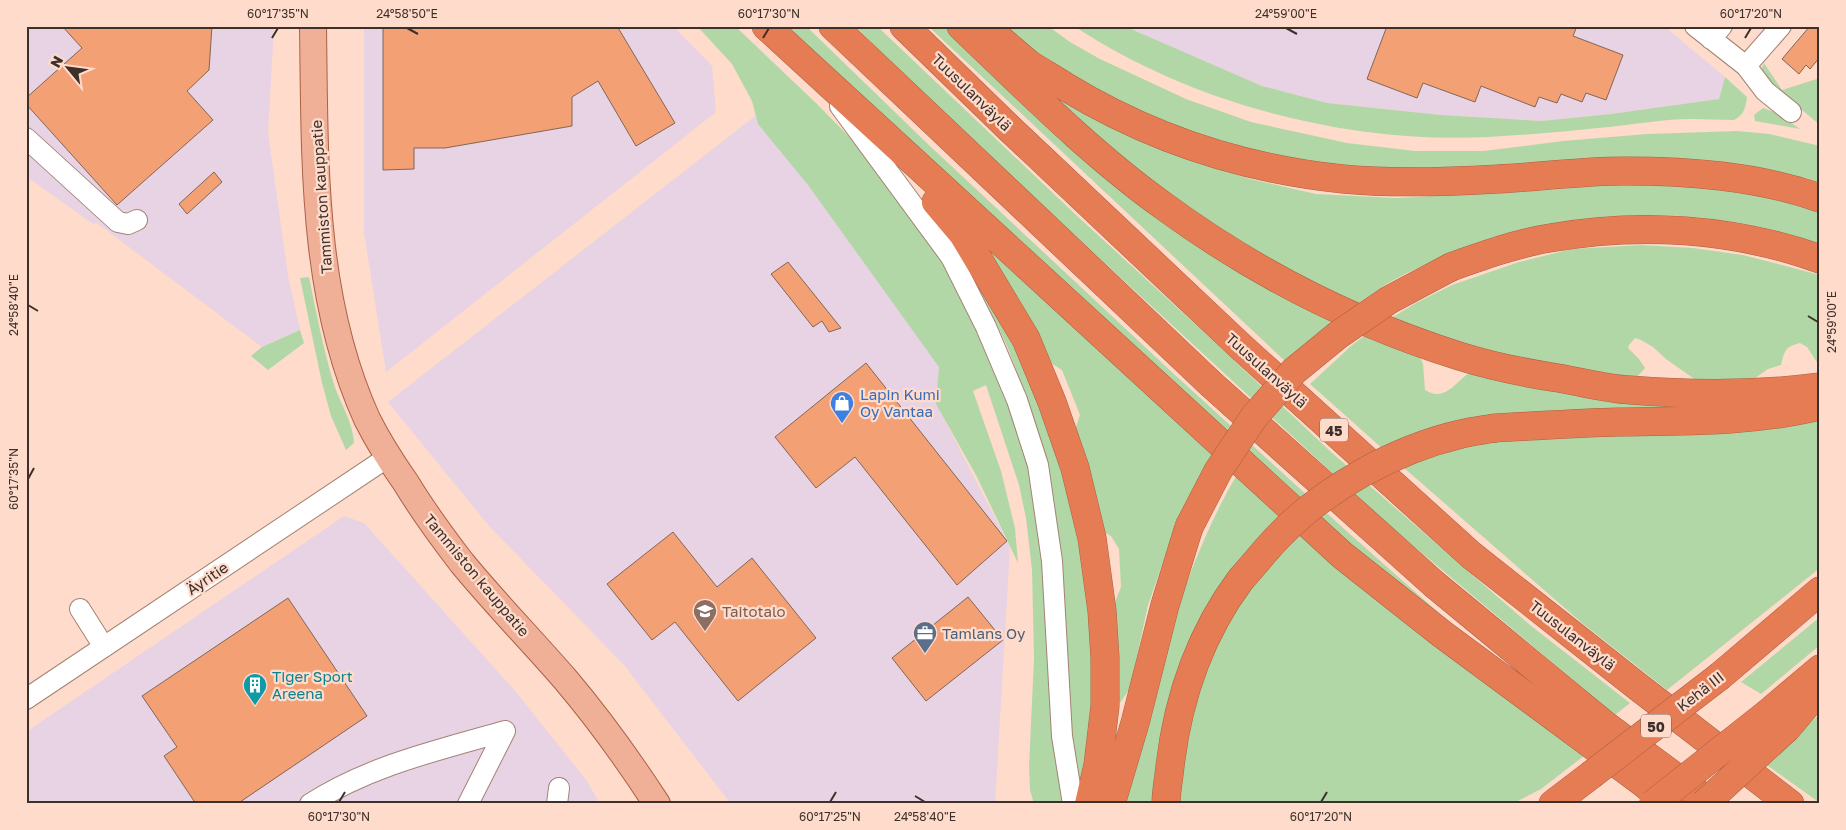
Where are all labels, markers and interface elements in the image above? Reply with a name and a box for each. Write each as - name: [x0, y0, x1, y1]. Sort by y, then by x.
- text: 60°17'35"N: [247, 6, 309, 21]
- text: 24°58'50"E: [376, 6, 438, 21]
- text: 60°17'30"N: [738, 6, 800, 21]
- text: 24°59'00"E: [1255, 6, 1317, 21]
- text: 60°17'20"N: [1720, 6, 1782, 21]
- north arrow: [42, 42, 92, 92]
- street label: Tuusulanväylä: [929, 50, 1015, 134]
- text: N: [46, 53, 66, 70]
- street label: Tammiston kauppatie: [307, 119, 335, 275]
- text: 24°58'40"E: [6, 274, 21, 336]
- text: 24°59'00"E: [1824, 291, 1839, 353]
- street label: Tuusulanväylä: [1223, 329, 1311, 411]
- place label: Lapin Kumi Oy Vantaa: [860, 385, 940, 420]
- shop icon: Lapin Kumi Oy Vantaa: [829, 390, 855, 424]
- road number: 45: [1320, 418, 1348, 442]
- text: 60°17'35"N: [6, 448, 21, 510]
- street label: Tammiston kauppatie: [421, 510, 534, 640]
- street label: Äyritie: [183, 557, 231, 598]
- street label: Tuusulanväylä: [1527, 596, 1619, 674]
- school or university icon: Taitotalo: [692, 598, 718, 632]
- place label: Taitotalo: [722, 602, 786, 620]
- office icon: Tamlans Oy: [912, 620, 938, 654]
- place label: Tamlans Oy: [942, 624, 1026, 642]
- place label: Tiger Sport Areena: [272, 667, 353, 702]
- street label: Kehä III: [1673, 667, 1727, 715]
- building icon: Tiger Sport Areena: [242, 672, 268, 706]
- road number: 50: [1641, 714, 1671, 738]
- text: 60°17'30"N: [308, 809, 370, 824]
- text: 60°17'25"N: [799, 809, 861, 824]
- text: 24°58'40"E: [894, 809, 956, 824]
- text: 60°17'20"N: [1290, 809, 1352, 824]

